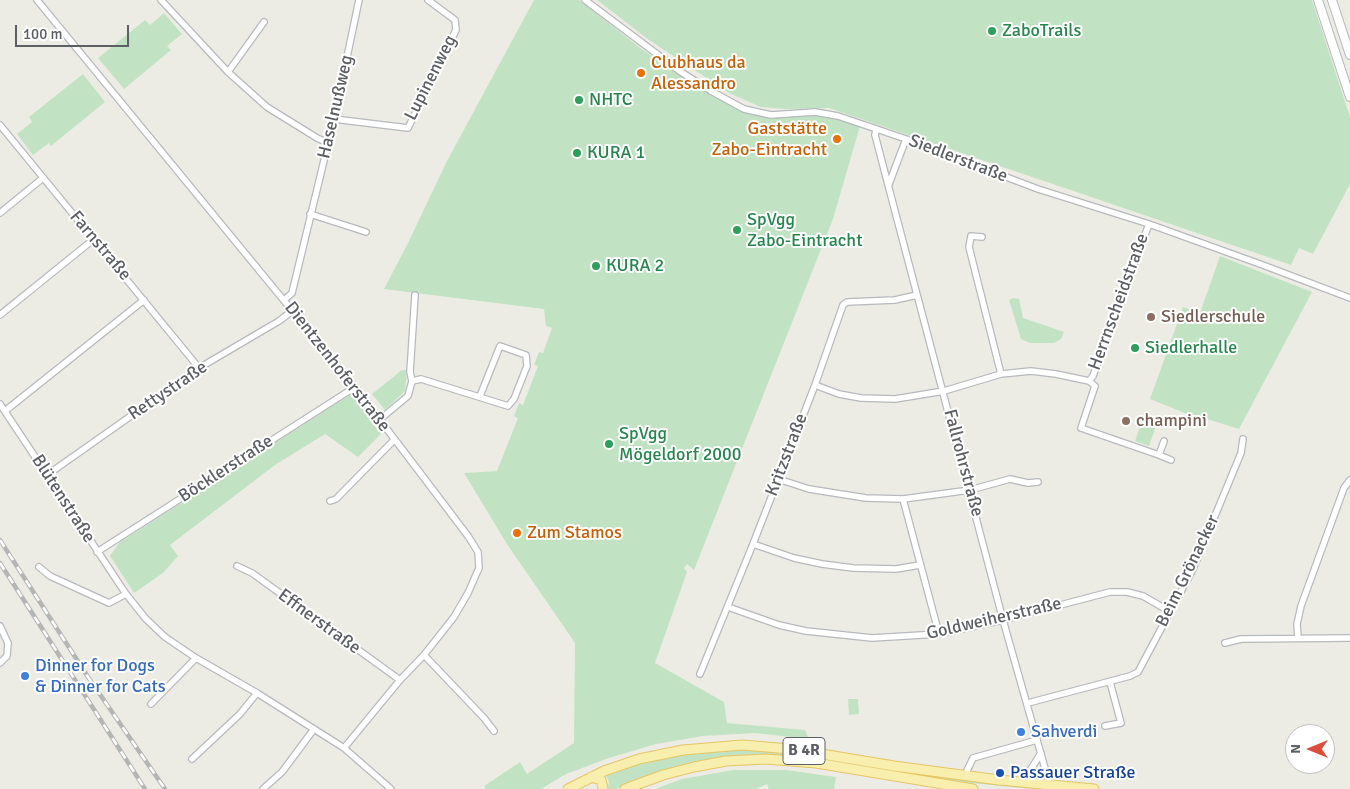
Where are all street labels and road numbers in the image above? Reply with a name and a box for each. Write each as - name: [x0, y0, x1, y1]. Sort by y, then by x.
- street label: Lupinenweg: [400, 32, 462, 124]
- street label: Haselnußweg: [314, 53, 358, 161]
- street label: Siedlerstraße: [905, 130, 1011, 188]
- street label: Farnstraße: [65, 207, 135, 285]
- street label: Herrnscheidstraße: [1084, 231, 1154, 373]
- street label: Dientzenhoferstraße: [279, 298, 395, 436]
- street label: Rettystraße: [124, 357, 212, 425]
- street label: Fallrohrstraße: [938, 407, 988, 519]
- street label: Kritzstraße: [761, 410, 813, 500]
- street label: Böcklerstraße: [175, 430, 277, 508]
- street label: Blütenstraße: [26, 451, 100, 547]
- street label: Beim Grönacker: [1152, 511, 1224, 631]
- street label: Effnerstraße: [273, 585, 365, 659]
- street label: Goldweiherstraße: [924, 593, 1064, 645]
- road number: B 4R: [783, 738, 825, 764]

